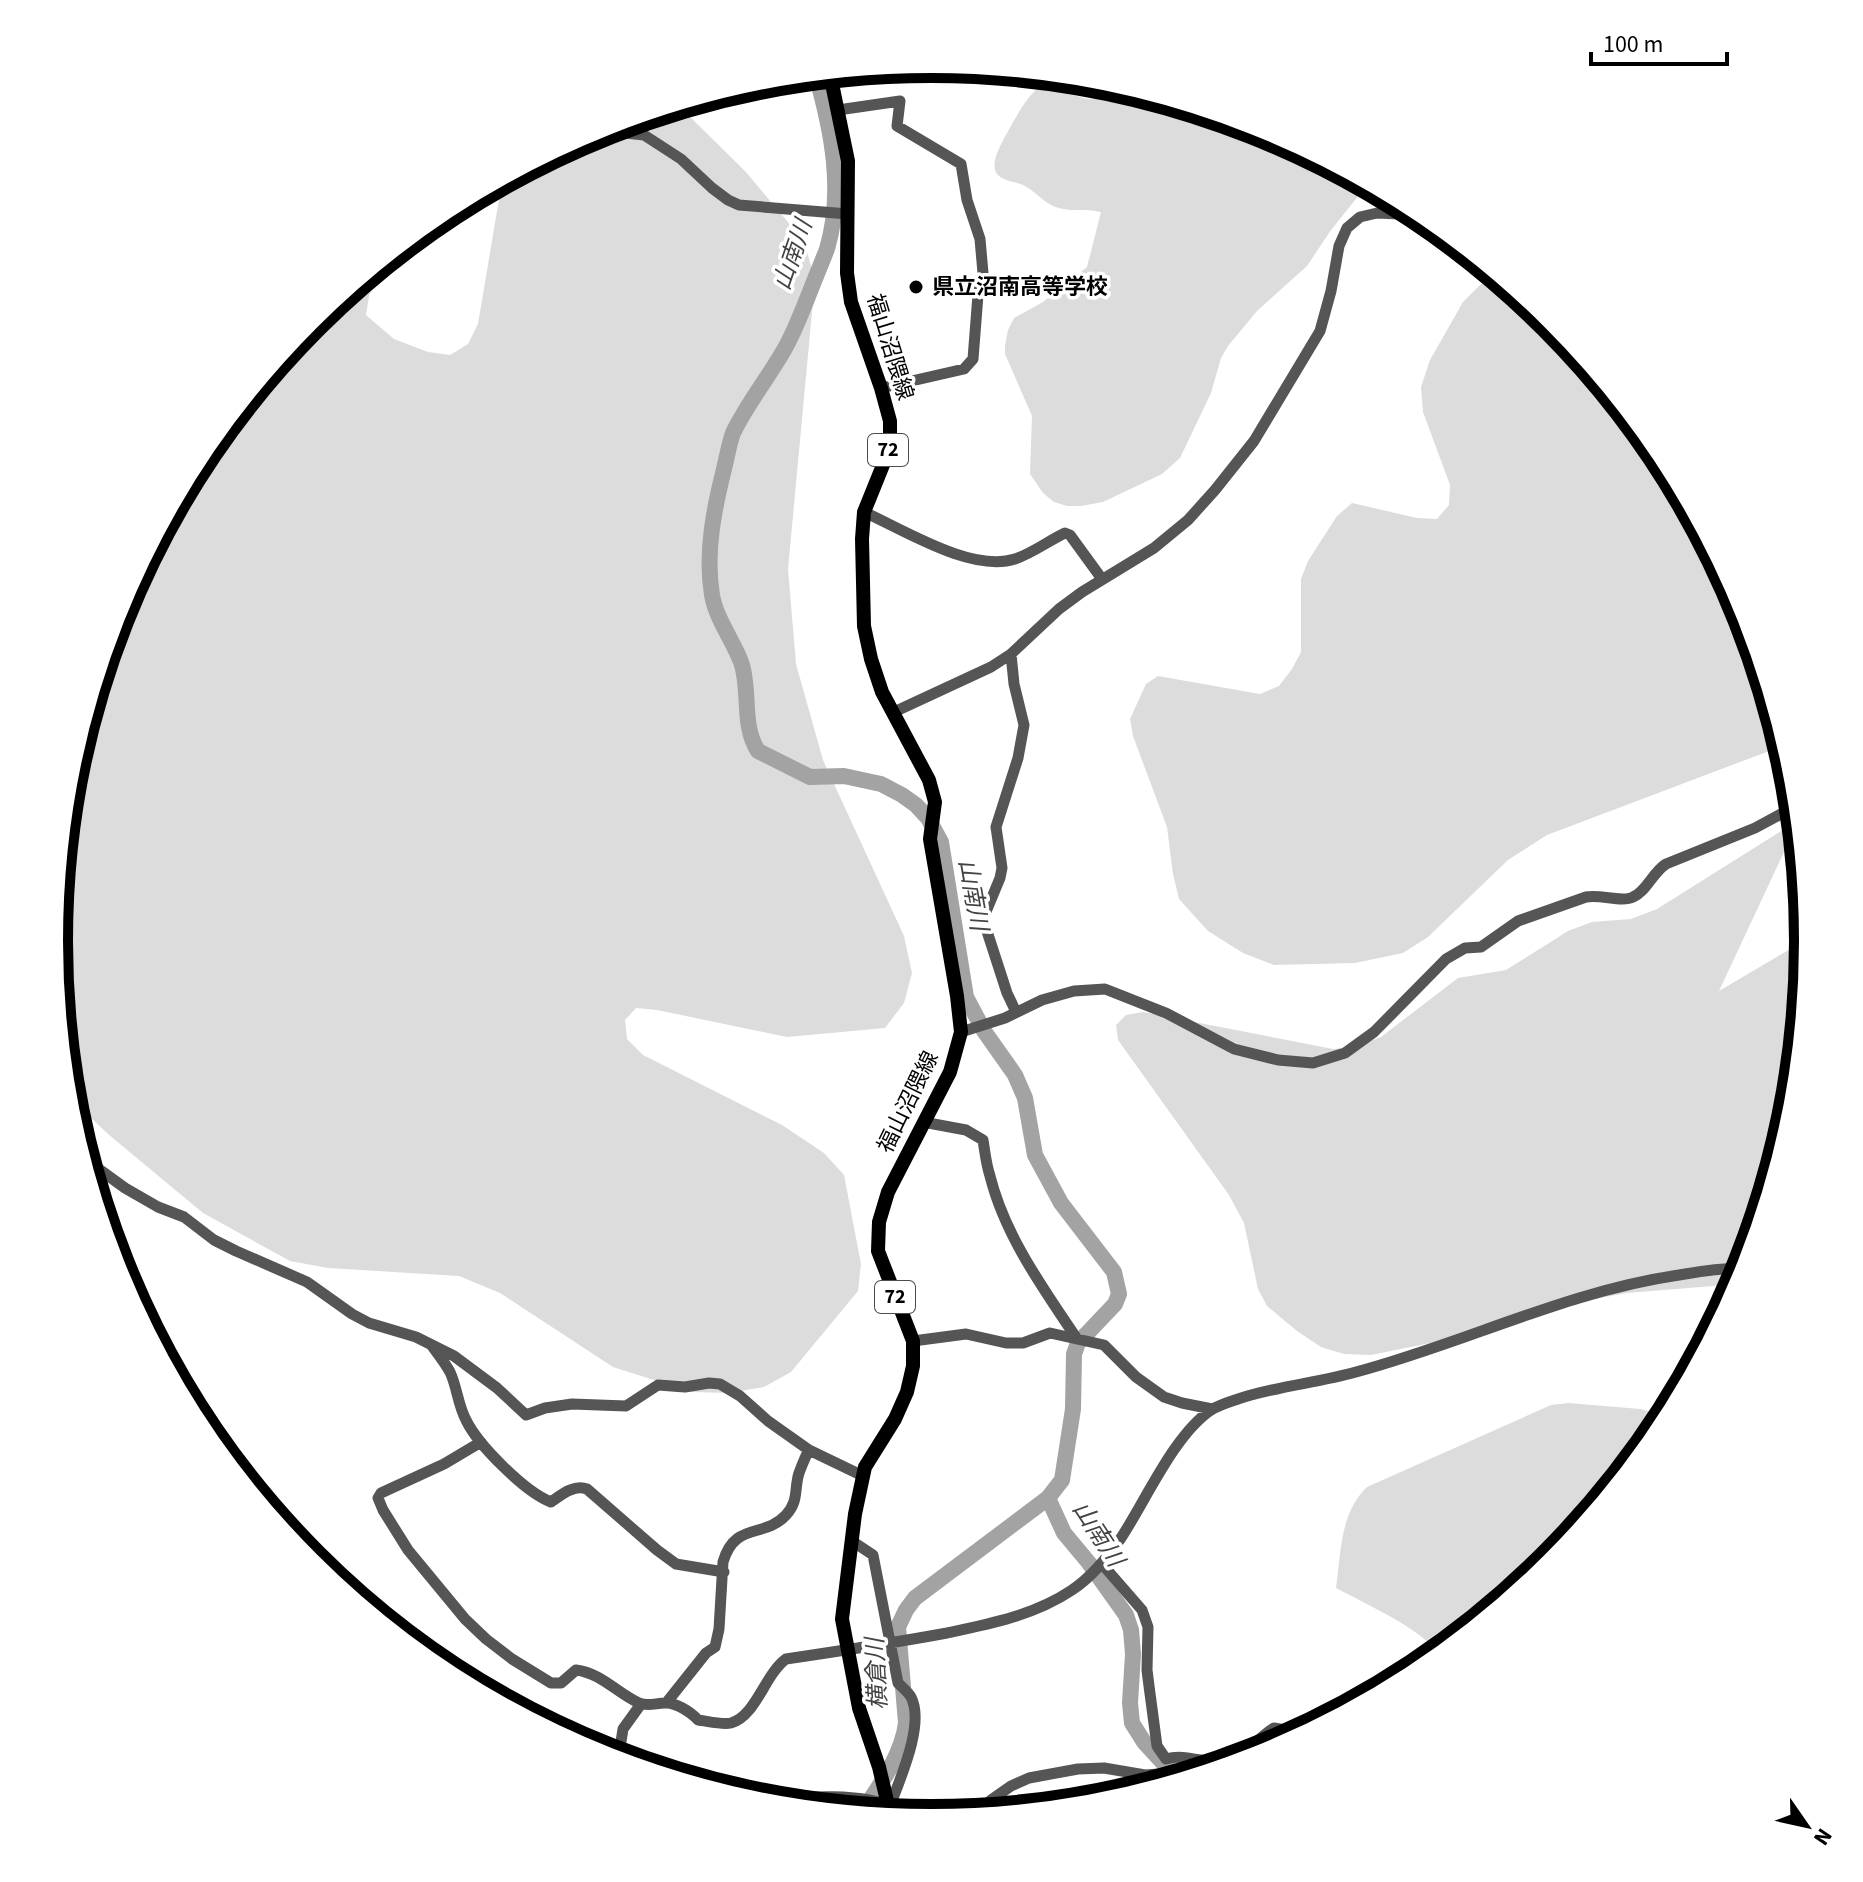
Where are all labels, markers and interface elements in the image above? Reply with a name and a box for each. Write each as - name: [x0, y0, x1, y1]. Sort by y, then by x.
- scale bar: [1591, 16, 1727, 66]
- text: 100 m: [1603, 27, 1663, 62]
- water label: 山南川: [765, 212, 822, 295]
- place label: 県立沼南高等学校: [932, 271, 1108, 303]
- marker: 県立沼南高等学校: [907, 278, 925, 296]
- street label: 福山沼隈線: [859, 290, 921, 404]
- road number: 72: [868, 434, 908, 466]
- water label: 山南川: [950, 857, 997, 936]
- street label: 福山沼隈線: [870, 1046, 946, 1158]
- road number: 72: [875, 1281, 915, 1313]
- water label: 山南川: [1064, 1494, 1134, 1576]
- water label: 横倉川: [857, 1634, 896, 1711]
- north arrow: [1767, 1786, 1847, 1866]
- text: N: [1805, 1822, 1840, 1852]

